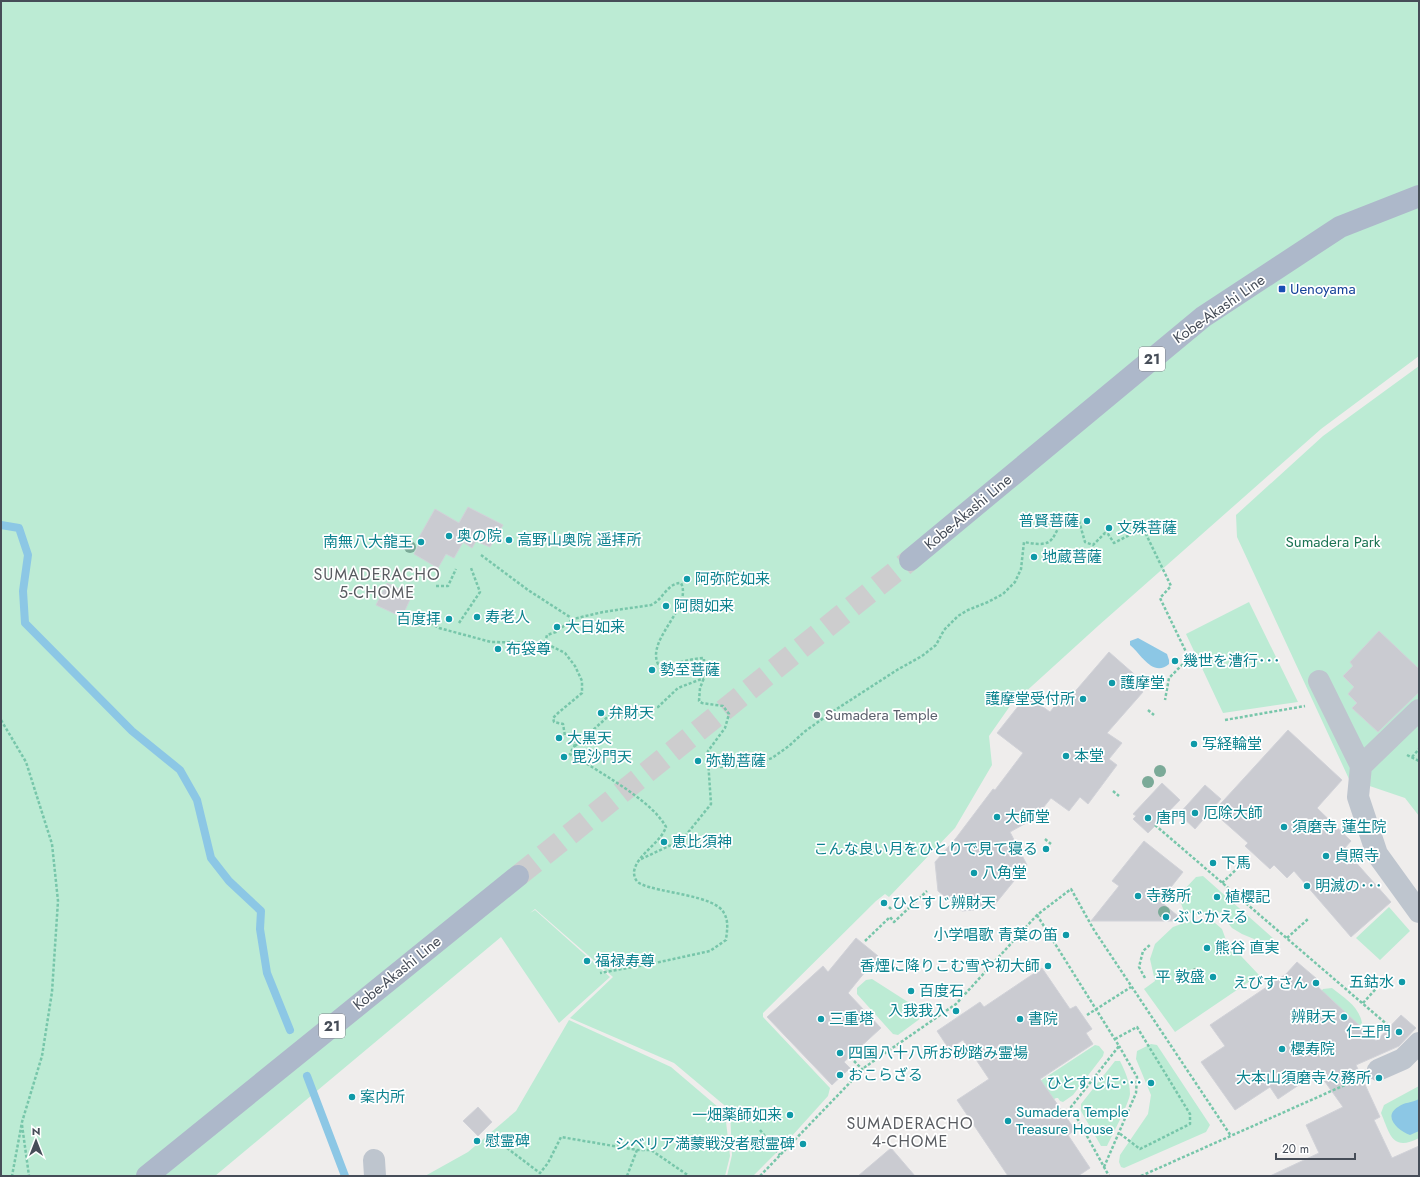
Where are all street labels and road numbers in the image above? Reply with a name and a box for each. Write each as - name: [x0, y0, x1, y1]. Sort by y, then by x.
- street label: Kobe-Akashi Line: [1168, 269, 1270, 349]
- road number: 21: [1139, 347, 1165, 371]
- street label: Kobe-Akashi Line: [920, 469, 1017, 555]
- street label: Kobe-Akashi Line: [348, 930, 446, 1016]
- road number: 21: [319, 1014, 345, 1038]

